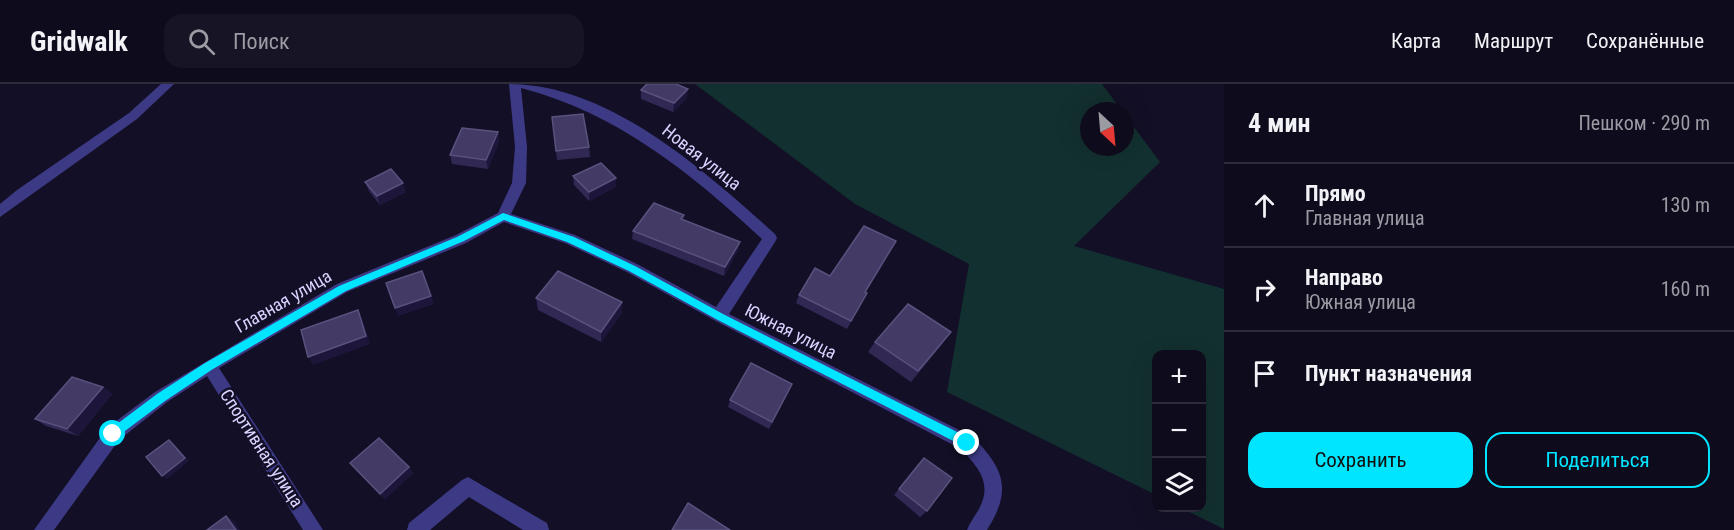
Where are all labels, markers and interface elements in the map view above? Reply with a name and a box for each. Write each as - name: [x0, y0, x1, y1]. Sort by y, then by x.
- search box: [164, 14, 584, 68]
- text: Gridwalk: [30, 25, 128, 58]
- icon: search: [185, 25, 218, 58]
- text: Поиск: [233, 29, 290, 54]
- text: Карта: [1391, 29, 1441, 53]
- text: Маршрут: [1474, 29, 1553, 53]
- text: Сохранённые: [1586, 29, 1704, 53]
- north arrow: [1080, 102, 1134, 156]
- text: 4 мин: [1248, 108, 1310, 138]
- text: Пешком · 290 m: [1578, 111, 1710, 135]
- street label: Новая улица: [658, 120, 746, 194]
- text: Прямо: [1305, 181, 1366, 206]
- icon: ahead: [1248, 189, 1281, 222]
- text: 130 m: [1661, 193, 1710, 217]
- text: Главная улица: [1305, 206, 1425, 230]
- street label: Главная улица: [231, 265, 335, 337]
- text: Направо: [1305, 265, 1383, 290]
- icon: right: [1248, 273, 1281, 306]
- text: 160 m: [1661, 277, 1710, 301]
- text: Южная улица: [1305, 290, 1416, 314]
- street label: Южная улица: [742, 299, 840, 363]
- map controls: [1152, 350, 1206, 512]
- button: +: [1152, 350, 1206, 404]
- icon: arrive: [1248, 357, 1281, 390]
- text: Пункт назначения: [1305, 361, 1472, 386]
- street label: Спортивная улица: [216, 385, 308, 511]
- button: −: [1152, 404, 1206, 458]
- route start: [99, 420, 125, 446]
- route end: [953, 429, 979, 455]
- button: Сохранить: [1248, 432, 1473, 488]
- button: Поделиться: [1485, 432, 1710, 488]
- button: layers: [1152, 458, 1206, 512]

